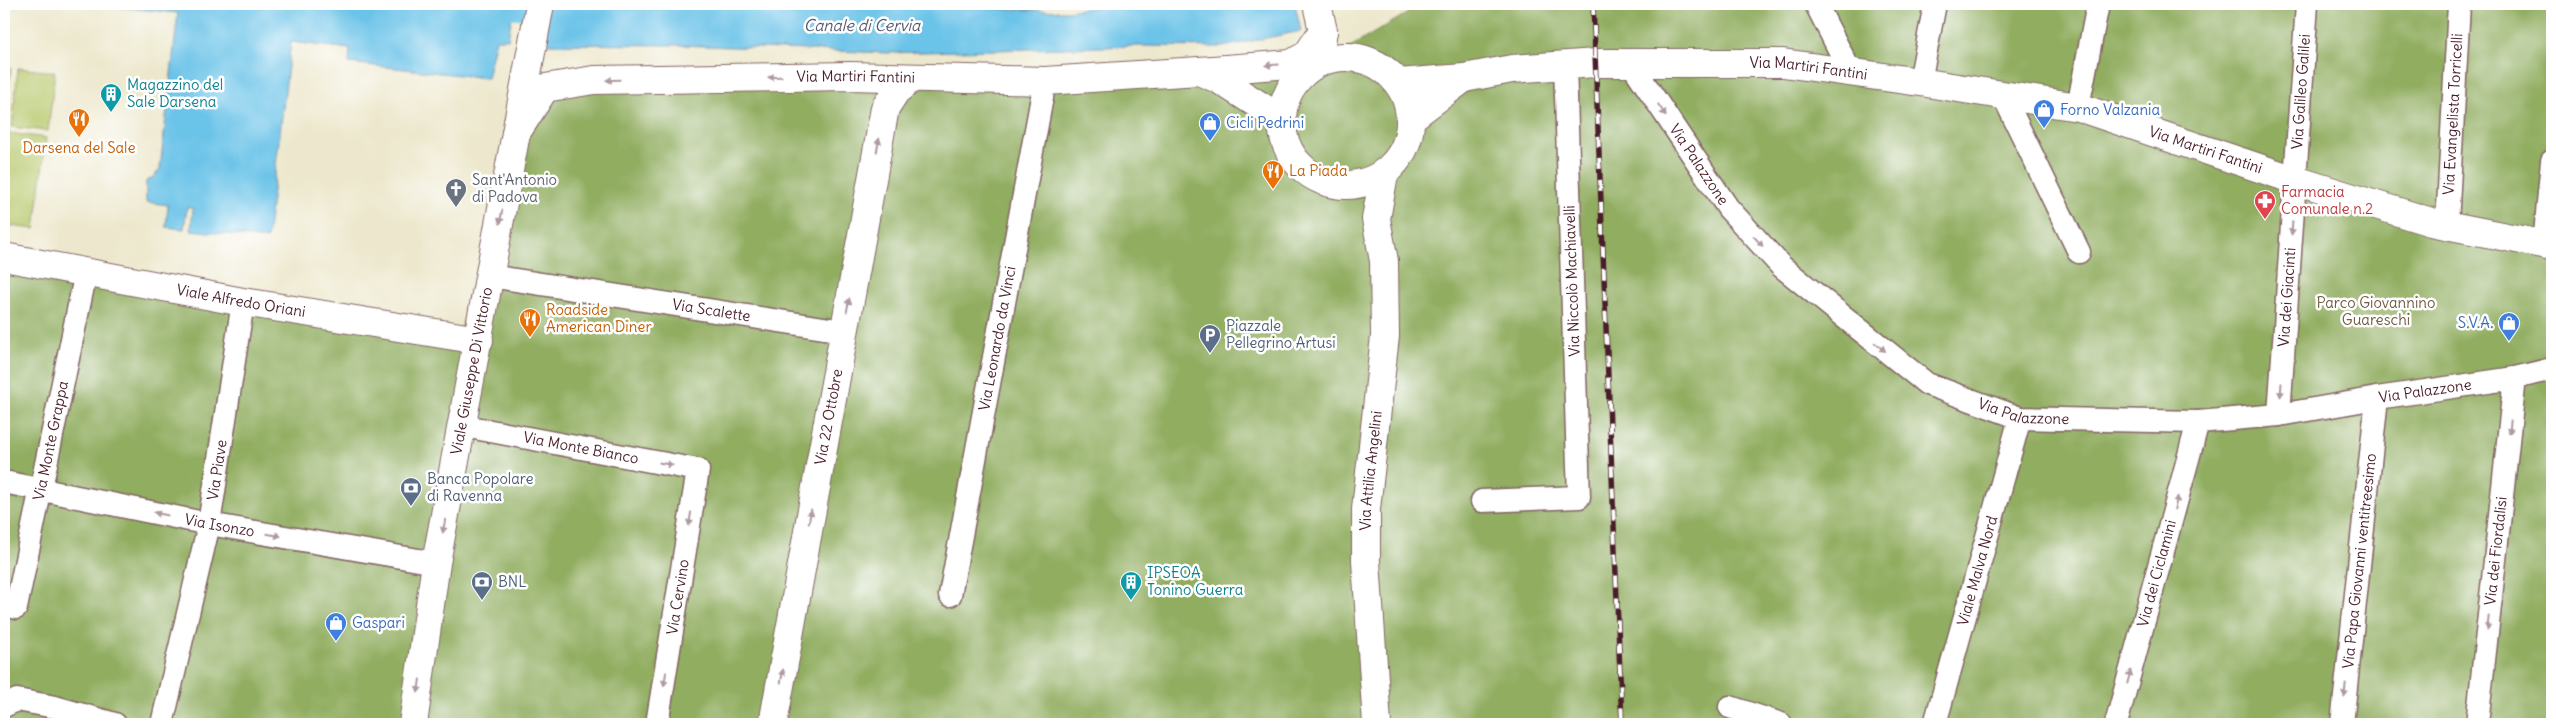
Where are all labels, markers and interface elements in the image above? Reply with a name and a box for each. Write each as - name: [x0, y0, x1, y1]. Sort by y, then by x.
- water label: Canale di Cervia: [804, 15, 921, 35]
- street label: Via Galileo Galilei: [2287, 33, 2314, 150]
- street label: Via Evangelista Torricelli: [2439, 33, 2466, 195]
- street label: Via Martiri Fantini: [1749, 53, 1869, 84]
- one-way arrow: [1264, 62, 1280, 70]
- street label: Via Martiri Fantini: [796, 66, 915, 87]
- one-way arrow: [767, 73, 783, 81]
- place label: Magazzino del Sale Darsena: [127, 75, 223, 111]
- one-way arrow: [604, 76, 620, 84]
- building icon: Magazzino del Sale Darsena: [99, 82, 123, 113]
- shop icon: Forno Valzania: [2032, 98, 2056, 129]
- place label: Forno Valzania: [2060, 100, 2160, 119]
- one-way arrow: [1657, 103, 1667, 116]
- restaurant icon: Darsena del Sale: [67, 107, 91, 138]
- shop icon: Cicli Pedrini: [1198, 111, 1222, 142]
- place label: Cicli Pedrini: [1226, 113, 1304, 132]
- street label: Via Palazzone: [1665, 120, 1733, 208]
- street label: Via Martiri Fantini: [2146, 121, 2265, 177]
- one-way arrow: [874, 137, 882, 152]
- place label: Darsena del Sale: [22, 138, 136, 157]
- restaurant icon: La Piada: [1261, 159, 1285, 190]
- place label: La Piada: [1289, 161, 1348, 180]
- place label: Sant'Antonio di Padova: [472, 170, 557, 206]
- church icon: Sant'Antonio di Padova: [444, 177, 468, 208]
- place label: Farmacia Comunale n.2: [2281, 182, 2373, 218]
- pharmacy icon: Farmacia Comunale n.2: [2253, 189, 2277, 220]
- street label: Via Niccolò Machiavelli: [1559, 205, 1584, 357]
- one-way arrow: [496, 209, 504, 225]
- one-way arrow: [2288, 221, 2296, 237]
- one-way arrow: [1752, 234, 1764, 246]
- street label: Via dei Giacinti: [2274, 247, 2299, 347]
- street label: Via Leonardo da Vinci: [974, 264, 1020, 412]
- street label: Viale Alfredo Oriani: [175, 280, 307, 321]
- street label: Viale Giuseppe Di Vittorio: [446, 286, 496, 456]
- park label: Parco Giovannino Guareschi: [2317, 293, 2435, 329]
- street label: Via Scalette: [671, 295, 752, 325]
- one-way arrow: [845, 296, 853, 312]
- place label: Roadside American Diner: [546, 300, 652, 336]
- restaurant icon: Roadside American Diner: [518, 307, 542, 338]
- shop icon: S.V.A.: [2497, 311, 2521, 342]
- place label: S.V.A.: [2458, 313, 2493, 332]
- place label: Piazzale Pellegrino Artusi: [1226, 316, 1336, 352]
- parking icon: Piazzale Pellegrino Artusi: [1198, 323, 1222, 354]
- one-way arrow: [1873, 341, 1886, 352]
- street label: Via 22 Ottobre: [810, 367, 846, 466]
- street label: Via Palazzone: [2377, 374, 2473, 407]
- street label: Via Monte Grappa: [29, 379, 72, 502]
- one-way arrow: [2277, 383, 2285, 399]
- street label: Via Palazzone: [1975, 393, 2069, 428]
- street label: Via Attilia Angelini: [1356, 410, 1386, 531]
- one-way arrow: [2506, 419, 2514, 435]
- street label: Via Monte Bianco: [522, 427, 640, 468]
- street label: Via Piave: [203, 438, 231, 502]
- street label: Via Papa Giovanni ventitreesimo: [2338, 452, 2380, 670]
- one-way arrow: [659, 461, 675, 469]
- place label: Banca Popolare di Ravenna: [427, 469, 534, 505]
- bank icon: Banca Popolare di Ravenna: [399, 476, 423, 507]
- one-way arrow: [2172, 496, 2180, 511]
- street label: Via dei Fiordalisi: [2480, 496, 2511, 606]
- one-way arrow: [807, 508, 815, 524]
- street label: Via Isonzo: [183, 509, 256, 541]
- one-way arrow: [153, 510, 169, 518]
- one-way arrow: [686, 511, 694, 527]
- street label: Viale Malva Nord: [1953, 513, 2001, 628]
- one-way arrow: [439, 518, 447, 534]
- street label: Via dei Ciclamini: [2133, 518, 2180, 629]
- one-way arrow: [267, 532, 283, 540]
- street label: Via Cervino: [662, 558, 693, 636]
- place label: IPSEOA Tonino Guerra: [1147, 563, 1244, 599]
- bank icon: BNL: [470, 570, 494, 601]
- building icon: IPSEOA Tonino Guerra: [1119, 570, 1143, 601]
- place label: BNL: [498, 572, 526, 591]
- shop icon: Gaspari: [324, 611, 348, 642]
- place label: Gaspari: [352, 613, 405, 632]
- one-way arrow: [2484, 616, 2492, 632]
- one-way arrow: [778, 668, 786, 684]
- one-way arrow: [2125, 670, 2133, 685]
- one-way arrow: [660, 671, 668, 687]
- one-way arrow: [415, 678, 423, 694]
- one-way arrow: [2341, 682, 2349, 698]

